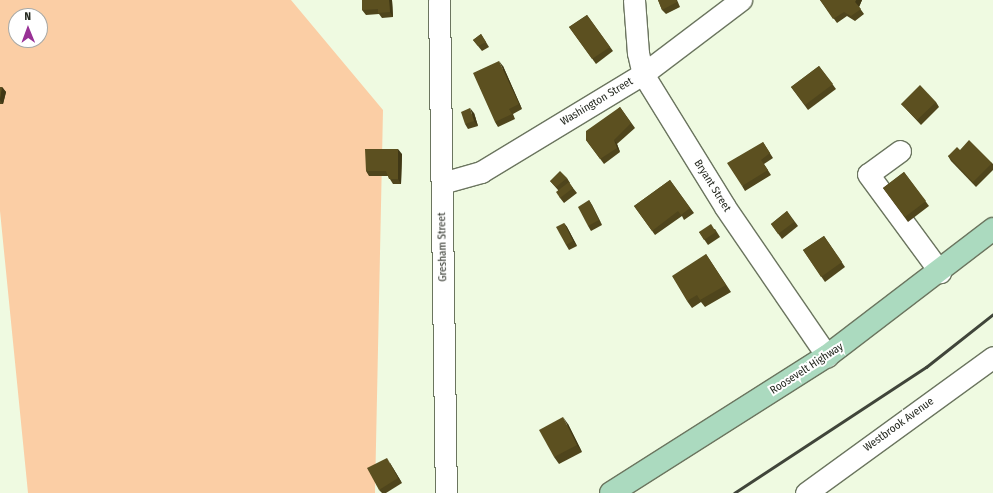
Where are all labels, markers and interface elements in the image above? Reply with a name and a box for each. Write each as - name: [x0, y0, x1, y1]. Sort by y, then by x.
- north arrow: [8, 8, 48, 48]
- text: N: [24, 10, 31, 23]
- street label: Washington Street: [558, 75, 636, 129]
- street label: Bryant Street: [691, 157, 733, 215]
- street label: Gresham Street: [436, 212, 450, 282]
- street label: Roosevelt Highway: [768, 340, 846, 398]
- street label: Westbrook Avenue: [861, 395, 937, 455]

